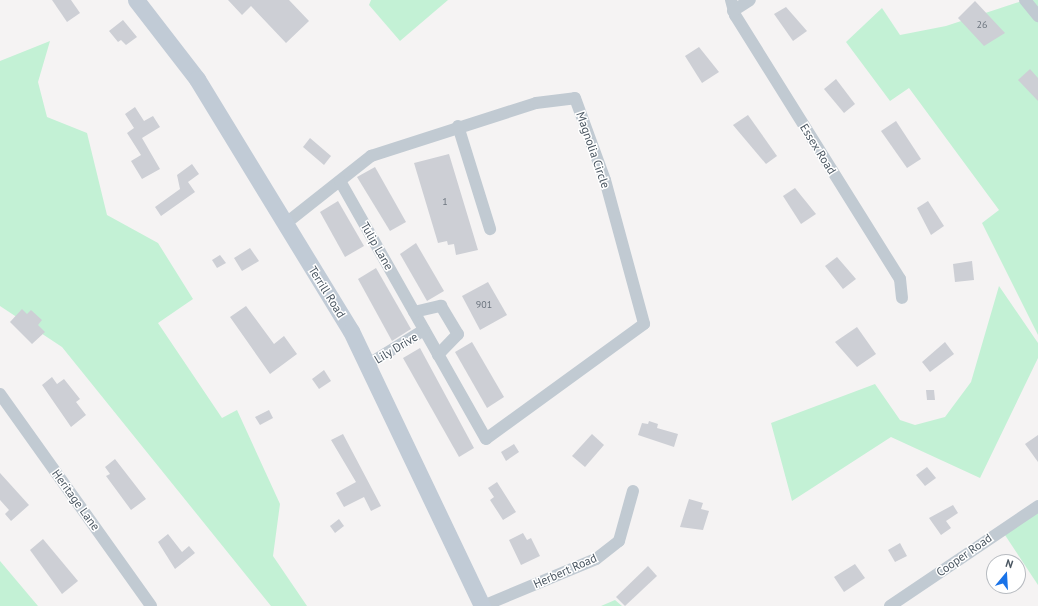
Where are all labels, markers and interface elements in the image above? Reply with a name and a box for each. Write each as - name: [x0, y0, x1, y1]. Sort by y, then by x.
- house number: 26: [977, 19, 987, 31]
- street label: Magnolia Circle: [573, 110, 613, 190]
- street label: Essex Road: [797, 121, 839, 177]
- house number: 1: [442, 196, 448, 208]
- street label: Tulip Lane: [358, 220, 396, 272]
- street label: Terrill Road: [305, 264, 349, 320]
- house number: 901: [476, 299, 492, 311]
- street label: Lily Drive: [371, 329, 421, 367]
- street label: Heritage Lane: [49, 467, 103, 533]
- street label: Cooper Road: [933, 531, 995, 579]
- street label: Herbert Road: [531, 551, 599, 591]
- north arrow: [986, 554, 1026, 594]
- text: N: [1004, 556, 1015, 571]

